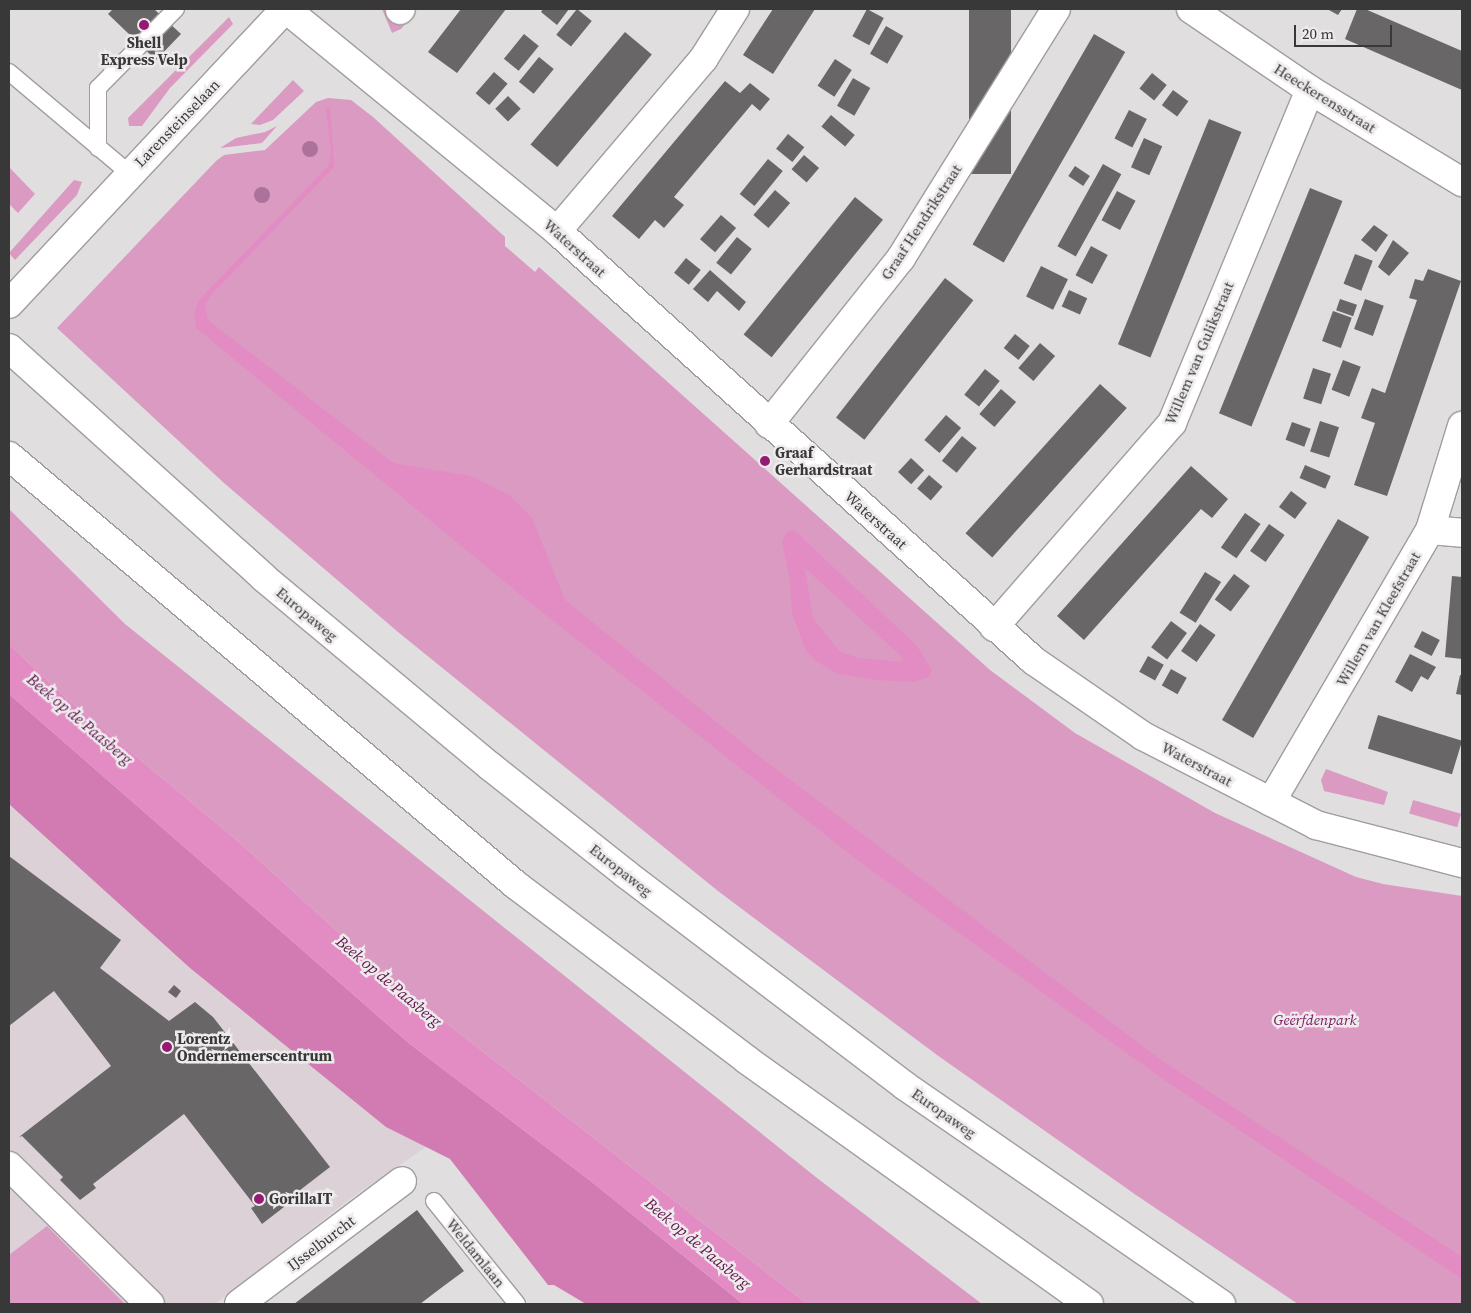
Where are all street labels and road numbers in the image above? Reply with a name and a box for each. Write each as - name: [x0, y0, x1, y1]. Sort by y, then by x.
- street label: Heeckerensstraat: [1271, 59, 1379, 137]
- street label: Larensteinselaan: [131, 76, 223, 170]
- street label: Graaf Hendrikstraat: [877, 161, 965, 283]
- street label: Waterstraat: [540, 215, 610, 281]
- street label: Willem van Gulikstraat: [1161, 279, 1237, 427]
- street label: Waterstraat: [841, 487, 911, 553]
- street label: Willem van Kleefstraat: [1332, 549, 1424, 689]
- street label: Europaweg: [273, 583, 341, 645]
- street label: Waterstraat: [1159, 738, 1235, 790]
- street label: Europaweg: [586, 840, 656, 900]
- street label: Europaweg: [908, 1084, 980, 1142]
- street label: IJsselburcht: [284, 1212, 358, 1274]
- street label: Weldamlaan: [443, 1215, 509, 1291]

